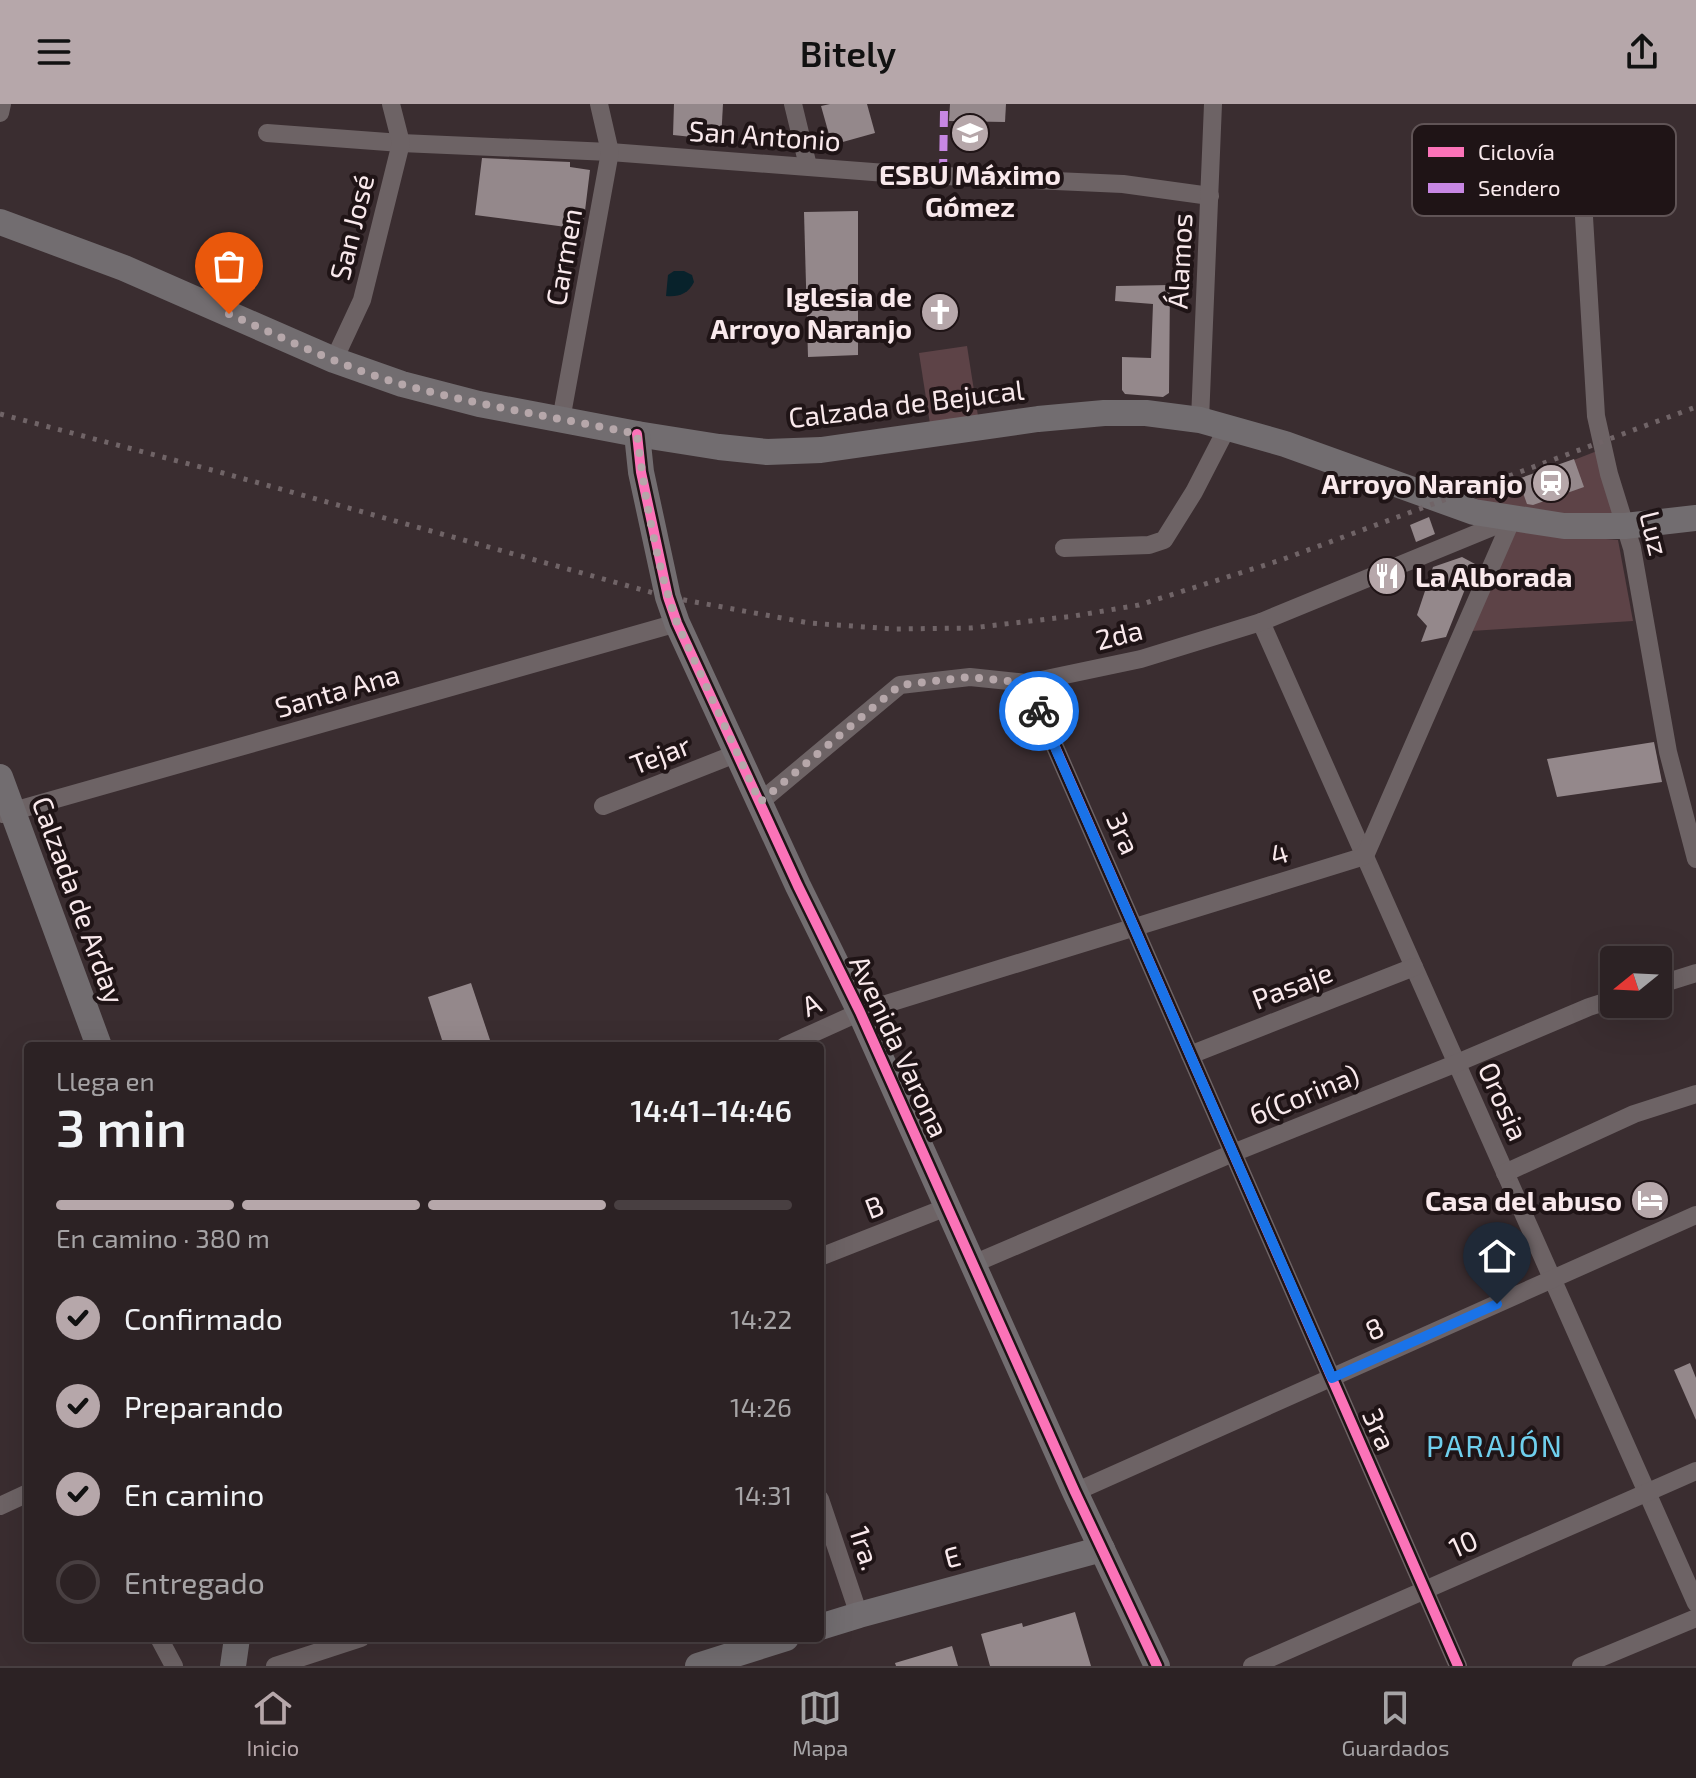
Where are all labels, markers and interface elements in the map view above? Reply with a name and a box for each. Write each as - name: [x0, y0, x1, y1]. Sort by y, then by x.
- icon: menu: [32, 30, 76, 74]
- icon: share: [1620, 30, 1664, 74]
- text: Bitely: [800, 31, 896, 74]
- school or university icon: ESBU Máximo Gómez: [949, 112, 991, 154]
- street label: San Antonio: [688, 113, 842, 157]
- legend: [1412, 124, 1676, 216]
- text: Ciclovía: [1478, 138, 1555, 164]
- place label: ESBU Máximo Gómez: [879, 157, 1061, 223]
- street label: San José: [321, 171, 381, 283]
- text: Sendero: [1478, 174, 1560, 200]
- street label: Carmen: [538, 206, 588, 308]
- street label: Álamos: [1160, 212, 1198, 310]
- pin: [195, 232, 263, 314]
- icon: bag: [207, 244, 251, 288]
- place label: Iglesia de Arroyo Naranjo: [710, 279, 912, 345]
- church icon: Iglesia de Arroyo Naranjo: [919, 291, 961, 333]
- street label: Calzada de Bejucal: [786, 372, 1026, 434]
- station icon: Arroyo Naranjo: [1530, 462, 1572, 504]
- place label: Arroyo Naranjo: [1321, 466, 1523, 500]
- street label: Luz: [1633, 507, 1677, 559]
- restaurant icon: La Alborada: [1366, 555, 1408, 597]
- place label: La Alborada: [1415, 559, 1573, 593]
- street label: 2da: [1092, 612, 1146, 656]
- street label: Santa Ana: [271, 656, 403, 724]
- courier: [999, 671, 1079, 751]
- icon: bike: [1017, 689, 1061, 733]
- street label: Tejar: [625, 727, 695, 781]
- street label: Calzada de Arday: [26, 792, 132, 1009]
- street label: 3ra: [1100, 807, 1148, 859]
- street label: 4: [1266, 834, 1292, 872]
- north arrow: [1600, 946, 1672, 1018]
- map controls: [1600, 946, 1672, 1018]
- street label: Avenida Varona: [843, 950, 957, 1142]
- street label: Pasaje: [1247, 954, 1337, 1016]
- street label: A: [796, 985, 826, 1023]
- street label: 6(Corina): [1244, 1057, 1364, 1131]
- street label: Orosia: [1472, 1057, 1536, 1145]
- text: Llega en: [56, 1065, 155, 1096]
- text: 14:41–14:46: [630, 1092, 792, 1128]
- text: 3 min: [56, 1095, 187, 1157]
- hotel icon: Casa del abuso: [1629, 1179, 1671, 1221]
- place label: Casa del abuso: [1425, 1183, 1622, 1217]
- street label: B: [860, 1187, 888, 1225]
- text: En camino · 380 m: [56, 1222, 270, 1253]
- pin: [1463, 1222, 1531, 1304]
- icon: home: [1475, 1234, 1519, 1278]
- icon: check: [56, 1296, 100, 1340]
- text: Confirmado: [124, 1300, 283, 1336]
- text: 14:22: [730, 1303, 792, 1334]
- street label: 8: [1359, 1309, 1389, 1347]
- icon: check: [56, 1384, 100, 1428]
- text: Preparando: [124, 1388, 283, 1424]
- text: 14:26: [730, 1391, 792, 1422]
- street label: 3ra: [1356, 1403, 1404, 1455]
- district label: PARAJÓN: [1426, 1427, 1564, 1463]
- icon: check: [56, 1472, 100, 1516]
- text: En camino: [124, 1476, 264, 1512]
- text: 14:31: [735, 1479, 792, 1510]
- street label: 1ra.: [843, 1522, 889, 1574]
- street label: 10: [1443, 1522, 1483, 1564]
- street label: E: [940, 1538, 964, 1574]
- text: Entregado: [124, 1564, 265, 1600]
- tab: Inicio: [247, 1686, 299, 1760]
- tab: Mapa: [792, 1686, 848, 1760]
- tab: Guardados: [1341, 1686, 1449, 1760]

